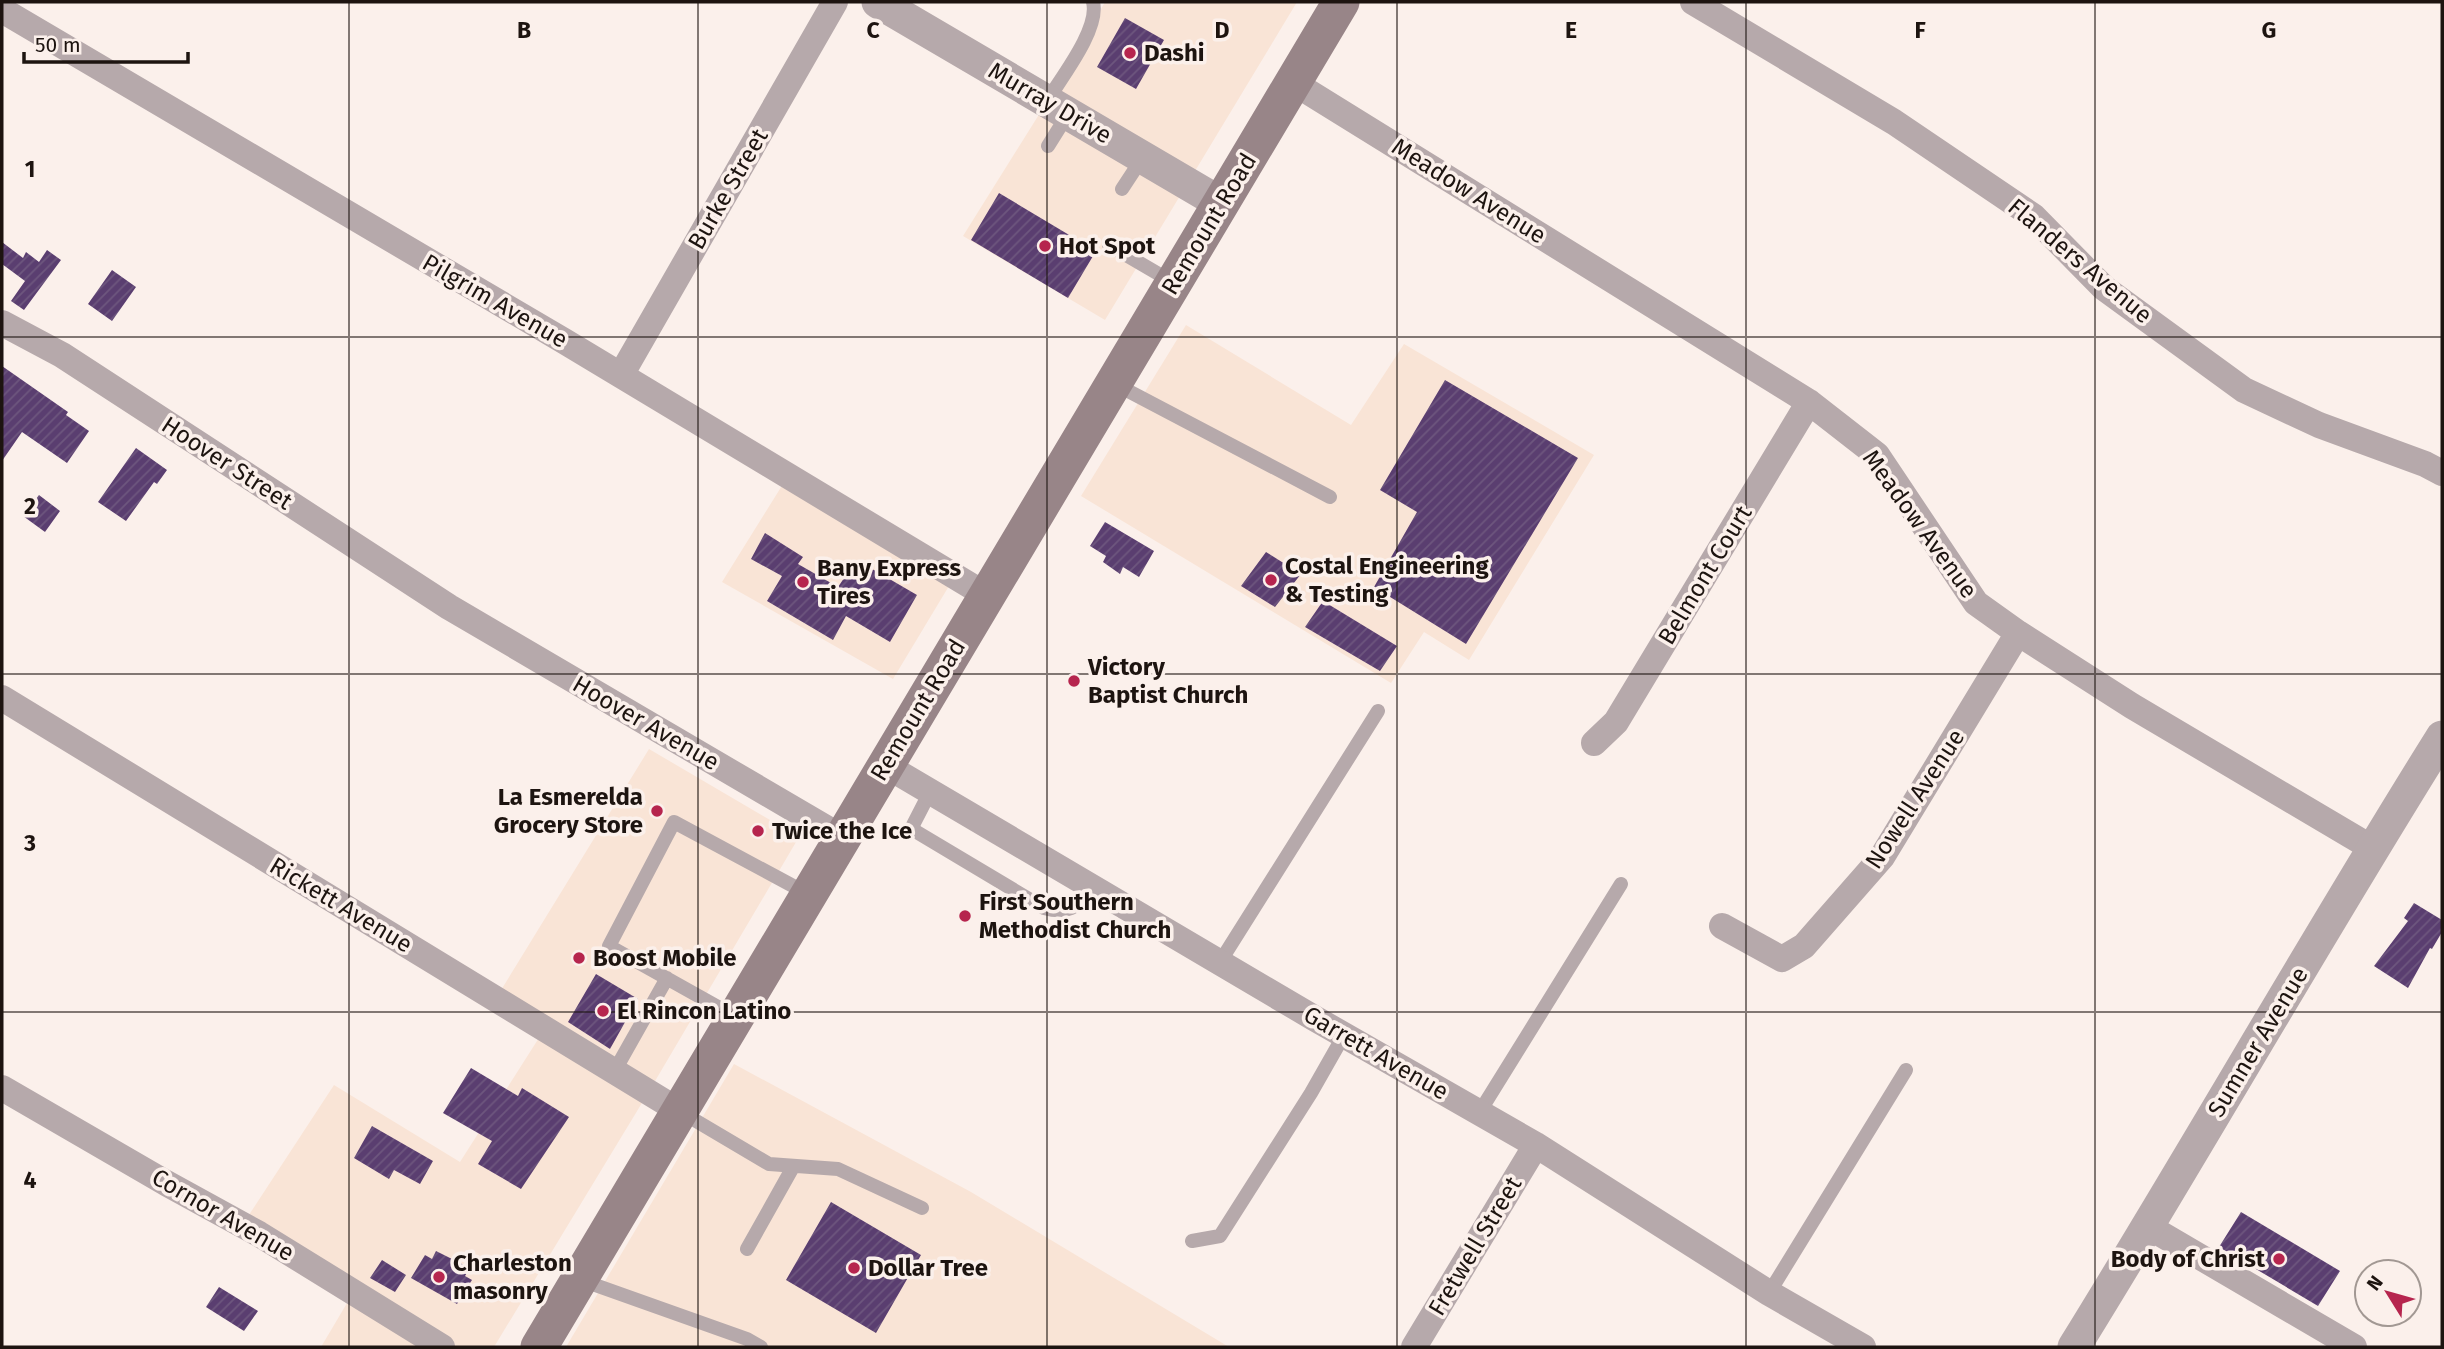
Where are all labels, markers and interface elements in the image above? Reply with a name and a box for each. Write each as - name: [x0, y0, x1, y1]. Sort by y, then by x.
- text: B: [517, 16, 531, 44]
- text: C: [866, 16, 880, 44]
- text: D: [1215, 16, 1230, 44]
- text: E: [1565, 16, 1577, 44]
- text: F: [1914, 16, 1926, 44]
- text: G: [2262, 16, 2276, 44]
- scale bar: [24, 21, 189, 65]
- text: 50 m: [35, 32, 81, 58]
- place label: Dashi: [1144, 39, 1205, 67]
- marker: Dashi: [1122, 45, 1138, 61]
- street label: Murray Drive: [983, 57, 1117, 149]
- street label: Burke Street: [682, 123, 774, 254]
- street label: Meadow Avenue: [1387, 132, 1551, 250]
- street label: Remount Road: [1156, 148, 1262, 300]
- text: 1: [25, 155, 35, 183]
- street label: Flanders Avenue: [2002, 193, 2158, 329]
- place label: Hot Spot: [1059, 232, 1156, 260]
- marker: Hot Spot: [1037, 238, 1053, 254]
- street label: Pilgrim Avenue: [417, 248, 573, 354]
- street label: Hoover Street: [157, 410, 298, 516]
- street label: Meadow Avenue: [1857, 445, 1983, 603]
- text: 2: [24, 492, 36, 520]
- street label: Belmont Court: [1653, 500, 1758, 650]
- place label: Costal Engineering & Testing: [1285, 552, 1489, 608]
- place label: Bany Express Tires: [817, 554, 962, 610]
- marker: Costal Engineering & Testing: [1263, 572, 1279, 588]
- marker: Bany Express Tires: [795, 574, 811, 590]
- street label: Remount Road: [865, 634, 971, 786]
- place label: Victory Baptist Church: [1087, 653, 1248, 709]
- street label: Hoover Avenue: [568, 670, 724, 776]
- marker: Victory Baptist Church: [1066, 673, 1082, 689]
- street label: Nowell Avenue: [1859, 724, 1971, 874]
- place label: La Esmerelda Grocery Store: [494, 783, 643, 839]
- marker: La Esmerelda Grocery Store: [649, 803, 665, 819]
- place label: Twice the Ice: [772, 817, 912, 845]
- marker: Twice the Ice: [750, 823, 766, 839]
- text: 3: [23, 829, 36, 857]
- street label: Rickett Avenue: [265, 851, 417, 959]
- place label: First Southern Methodist Church: [979, 888, 1171, 944]
- marker: First Southern Methodist Church: [957, 908, 973, 924]
- place label: Boost Mobile: [593, 944, 737, 972]
- marker: Boost Mobile: [571, 950, 587, 966]
- street label: Sumner Avenue: [2202, 962, 2314, 1122]
- place label: El Rincon Latino: [617, 997, 791, 1025]
- street label: Garrett Avenue: [1299, 1000, 1453, 1106]
- marker: El Rincon Latino: [595, 1003, 611, 1019]
- street label: Cornor Avenue: [147, 1163, 299, 1267]
- text: 4: [24, 1166, 37, 1194]
- street label: Fretwell Street: [1423, 1171, 1528, 1321]
- place label: Body of Christ: [2111, 1245, 2266, 1273]
- place label: Charleston masonry: [453, 1249, 572, 1305]
- marker: Body of Christ: [2271, 1251, 2287, 1267]
- place label: Dollar Tree: [868, 1254, 988, 1282]
- north arrow: [2353, 1258, 2423, 1328]
- marker: Dollar Tree: [846, 1260, 862, 1276]
- marker: Charleston masonry: [431, 1269, 447, 1285]
- text: N: [2362, 1271, 2388, 1295]

